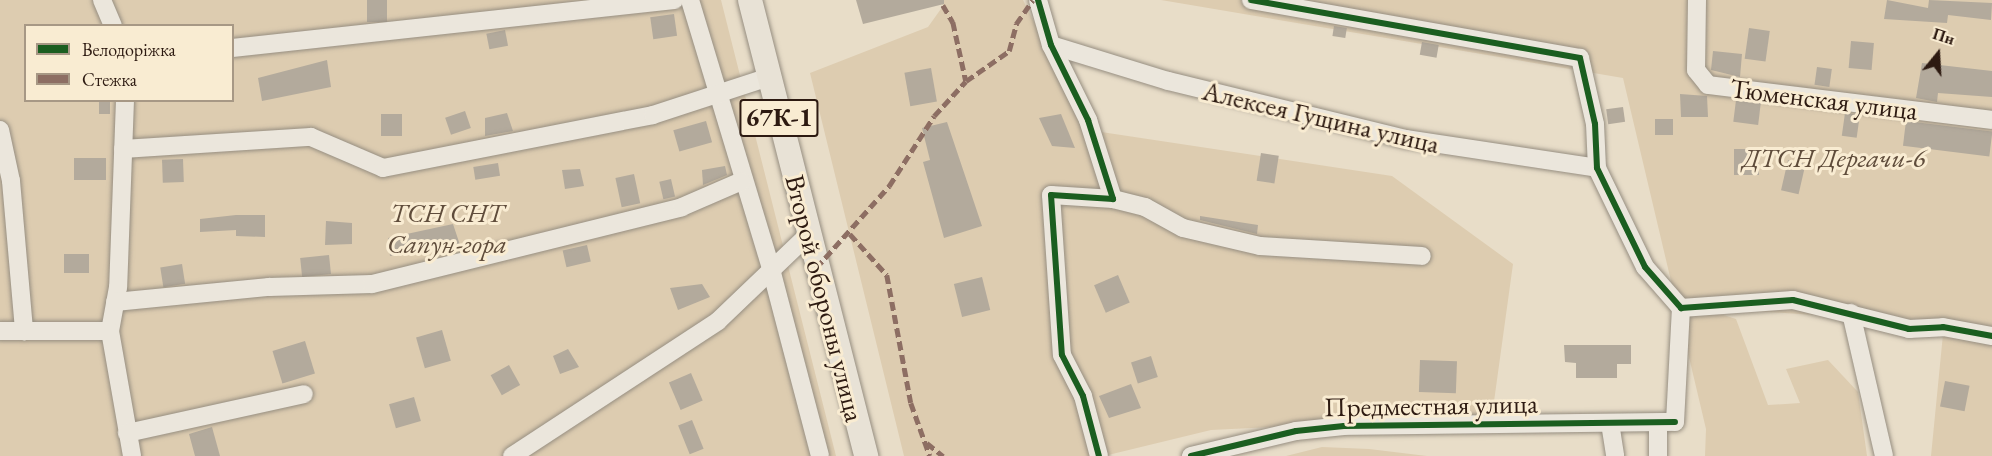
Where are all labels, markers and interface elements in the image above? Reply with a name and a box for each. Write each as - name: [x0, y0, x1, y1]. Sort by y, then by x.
- text: Пн: [1930, 23, 1957, 50]
- legend: [24, 24, 234, 102]
- north arrow: [1908, 24, 1968, 84]
- text: Велодоріжка: [82, 38, 176, 61]
- text: Стежка: [82, 68, 137, 91]
- street label: Тюменская улица: [1728, 71, 1920, 127]
- street label: Алексея Гущина улица: [1199, 74, 1443, 160]
- road number: 67К-1: [738, 95, 820, 141]
- park label: ДТСН Дергачи-6: [1742, 142, 1926, 174]
- street label: Второй обороны улица: [779, 171, 871, 425]
- park label: ТСН СНТ Сапун-гора: [387, 196, 507, 259]
- street label: Предместная улица: [1324, 387, 1538, 423]

